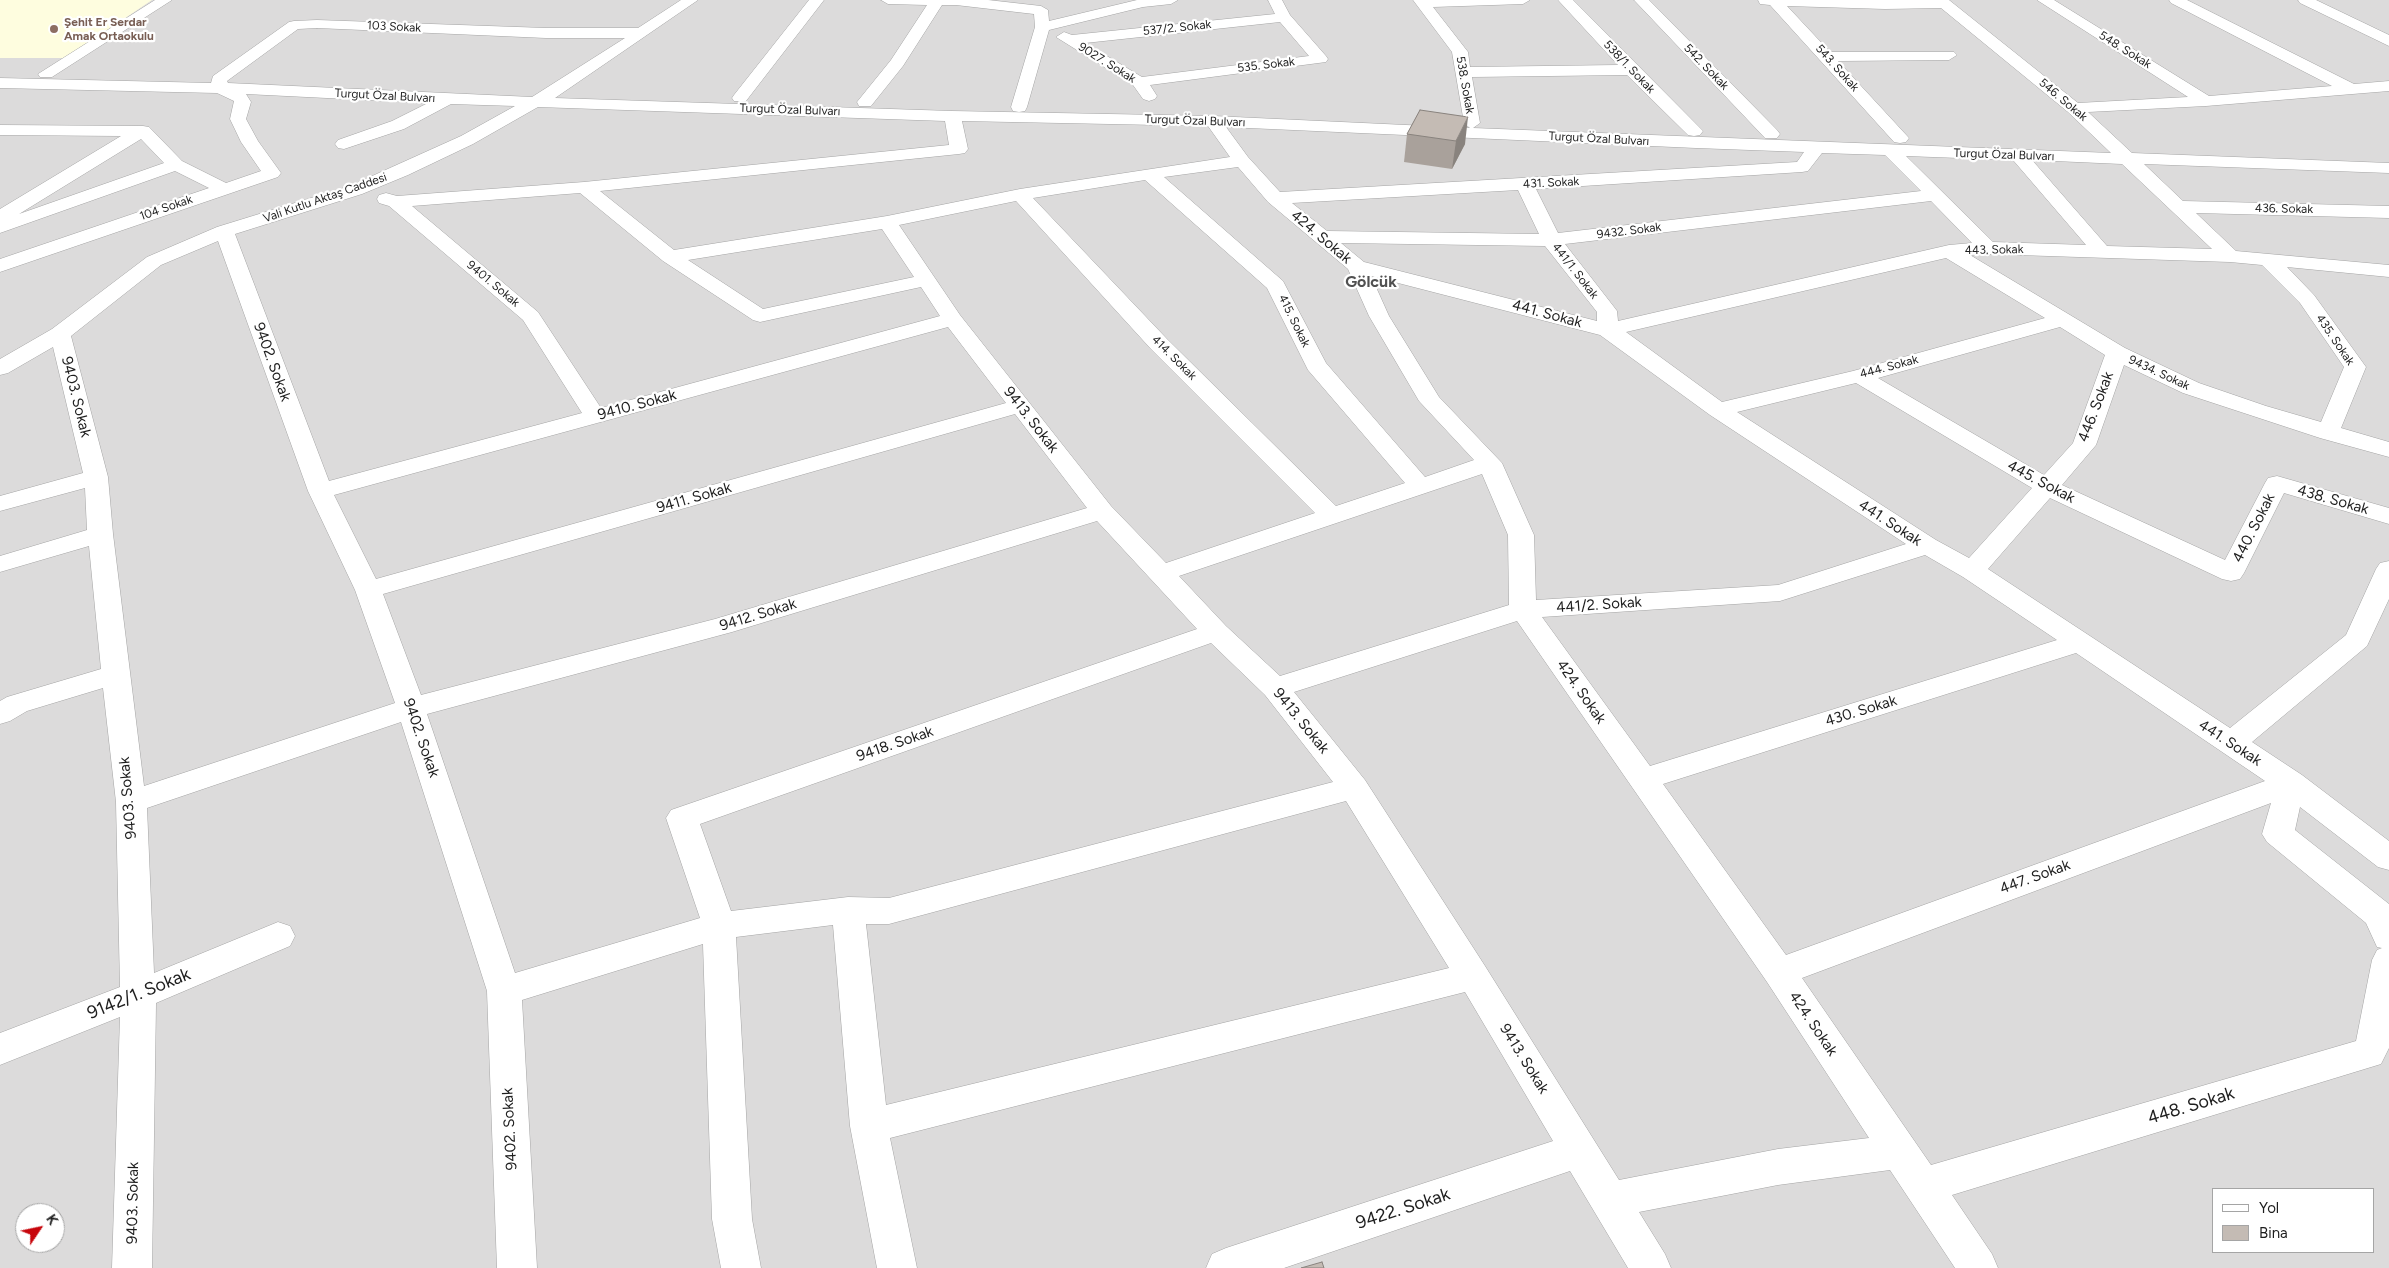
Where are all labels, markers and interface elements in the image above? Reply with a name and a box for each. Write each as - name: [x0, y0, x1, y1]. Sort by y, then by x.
- place label: Şehit Er Serdar Amak Ortaokulu: [64, 15, 154, 43]
- street label: 537/2. Sokak: [1142, 17, 1212, 39]
- street label: 103 Sokak: [367, 18, 421, 36]
- marker: Şehit Er Serdar Amak Ortaokulu: [48, 23, 60, 35]
- street label: 548. Sokak: [2096, 28, 2154, 72]
- street label: 538/1. Sokak: [1600, 38, 1658, 96]
- street label: 9027. Sokak: [1076, 40, 1138, 86]
- street label: 542. Sokak: [1681, 41, 1731, 93]
- street label: 543. Sokak: [1812, 42, 1862, 94]
- street label: 535. Sokak: [1236, 54, 1296, 76]
- street label: 538. Sokak: [1453, 55, 1477, 115]
- street label: 546. Sokak: [2036, 76, 2090, 124]
- street label: Turgut Özal Bulvarı: [334, 86, 436, 106]
- street label: Turgut Özal Bulvarı: [739, 101, 841, 119]
- street label: Turgut Özal Bulvarı: [1144, 112, 1246, 130]
- street label: Turgut Özal Bulvarı: [1548, 129, 1650, 149]
- street label: Turgut Özal Bulvarı: [1953, 146, 2055, 164]
- street label: Vali Kutlu Aktaş Caddesi: [261, 170, 389, 226]
- street label: 431. Sokak: [1522, 174, 1580, 192]
- street label: 104 Sokak: [138, 192, 194, 224]
- street label: 436. Sokak: [2255, 201, 2313, 217]
- street label: 424. Sokak: [1287, 206, 1355, 268]
- street label: 9432. Sokak: [1596, 220, 1662, 242]
- street label: 441/1. Sokak: [1549, 240, 1601, 302]
- street label: 443. Sokak: [1964, 242, 2024, 258]
- street label: 9401. Sokak: [464, 258, 522, 310]
- district label: Gölcük: [1345, 272, 1397, 292]
- street label: 415. Sokak: [1275, 292, 1313, 350]
- street label: 441. Sokak: [1510, 296, 1584, 332]
- street label: 435. Sokak: [2313, 312, 2357, 368]
- street label: 9402. Sokak: [249, 320, 295, 404]
- street label: 414. Sokak: [1149, 333, 1199, 383]
- street label: 444. Sokak: [1858, 352, 1920, 382]
- street label: 9434. Sokak: [2126, 353, 2192, 393]
- street label: 9403. Sokak: [57, 355, 95, 439]
- street label: 446. Sokak: [2074, 369, 2118, 445]
- street label: 9413. Sokak: [1000, 383, 1062, 457]
- street label: 9410. Sokak: [596, 386, 678, 424]
- street label: 445. Sokak: [2004, 457, 2078, 507]
- street label: 9411. Sokak: [655, 479, 733, 517]
- street label: 438. Sokak: [2295, 481, 2371, 519]
- street label: 440. Sokak: [2229, 490, 2279, 566]
- street label: 441. Sokak: [1855, 496, 1925, 550]
- street label: 441/2. Sokak: [1556, 593, 1642, 617]
- street label: 9412. Sokak: [718, 595, 798, 635]
- street label: 424. Sokak: [1552, 657, 1610, 727]
- street label: 9413. Sokak: [1269, 685, 1333, 757]
- street label: 430. Sokak: [1823, 692, 1899, 730]
- street label: 9402. Sokak: [399, 696, 443, 780]
- street label: 441. Sokak: [2195, 716, 2265, 770]
- street label: 9418. Sokak: [854, 722, 936, 766]
- street label: 9403. Sokak: [115, 756, 141, 840]
- street label: 447. Sokak: [1997, 856, 2073, 898]
- street label: 9142/1. Sokak: [84, 963, 194, 1025]
- street label: 424. Sokak: [1785, 988, 1841, 1060]
- street label: 9413. Sokak: [1495, 1021, 1553, 1097]
- street label: 448. Sokak: [2145, 1083, 2237, 1129]
- street label: 9402. Sokak: [499, 1087, 521, 1171]
- street label: 9403. Sokak: [123, 1162, 143, 1244]
- street label: 9422. Sokak: [1353, 1184, 1453, 1234]
- legend: [2212, 1188, 2374, 1253]
- text: Yol: [2259, 1199, 2279, 1217]
- north arrow: [15, 1203, 65, 1253]
- text: K: [42, 1211, 62, 1229]
- text: Bina: [2259, 1224, 2288, 1242]

